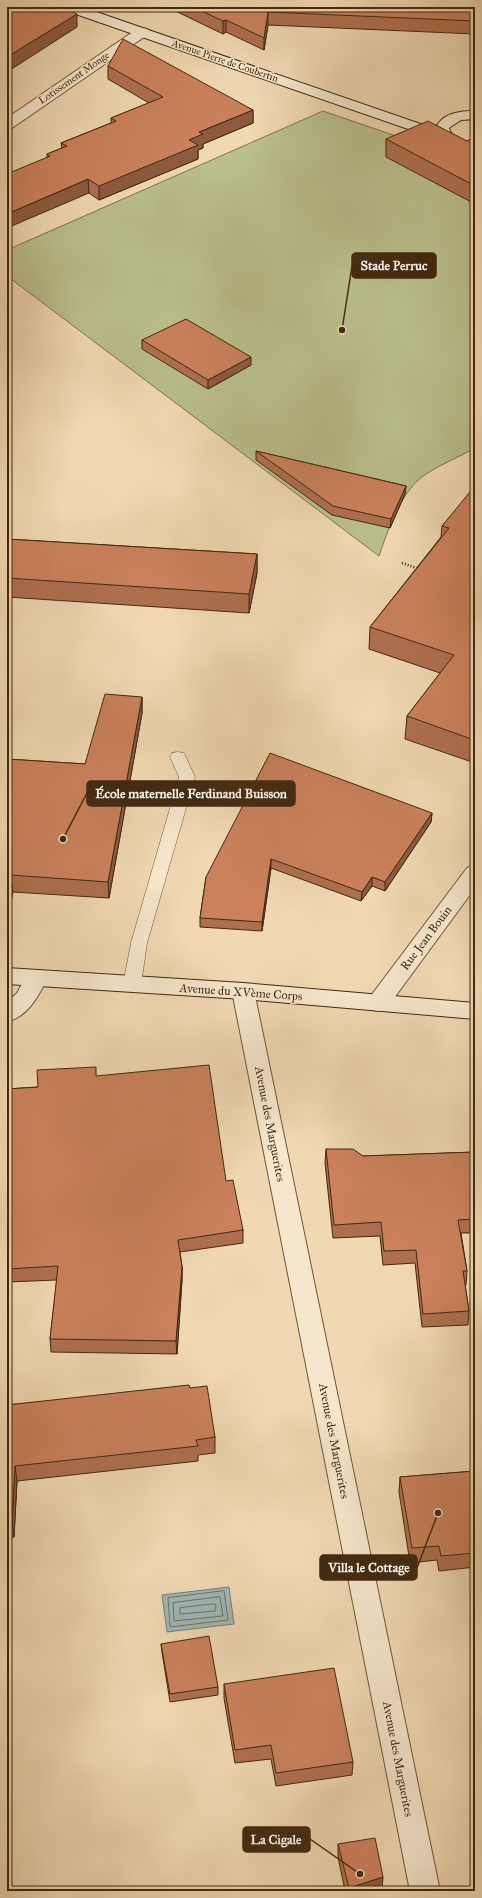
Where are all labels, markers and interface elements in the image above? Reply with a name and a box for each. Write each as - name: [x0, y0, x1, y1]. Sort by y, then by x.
- street label: Avenue Pierre de Coubertin: [169, 37, 280, 85]
- street label: Lotissement Monge: [36, 49, 112, 107]
- callout: Stade Perruc: [352, 253, 436, 278]
- text: Stade Perruc: [360, 258, 428, 274]
- callout: École maternelle Ferdinand Buisson: [87, 781, 295, 806]
- text: École maternelle Ferdinand Buisson: [95, 785, 287, 802]
- street label: Rue Jean Bouin: [397, 903, 456, 973]
- street label: Avenue du XVème Corps: [178, 981, 303, 1003]
- street label: Avenue des Marguerites: [251, 1064, 288, 1183]
- street label: Avenue des Marguerites: [315, 1381, 352, 1500]
- callout: Villa le Cottage: [320, 1555, 417, 1580]
- text: Villa le Cottage: [327, 1560, 410, 1576]
- street label: Avenue des Marguerites: [379, 1699, 416, 1818]
- callout: La Cigale: [243, 1827, 310, 1852]
- text: La Cigale: [251, 1832, 302, 1848]

